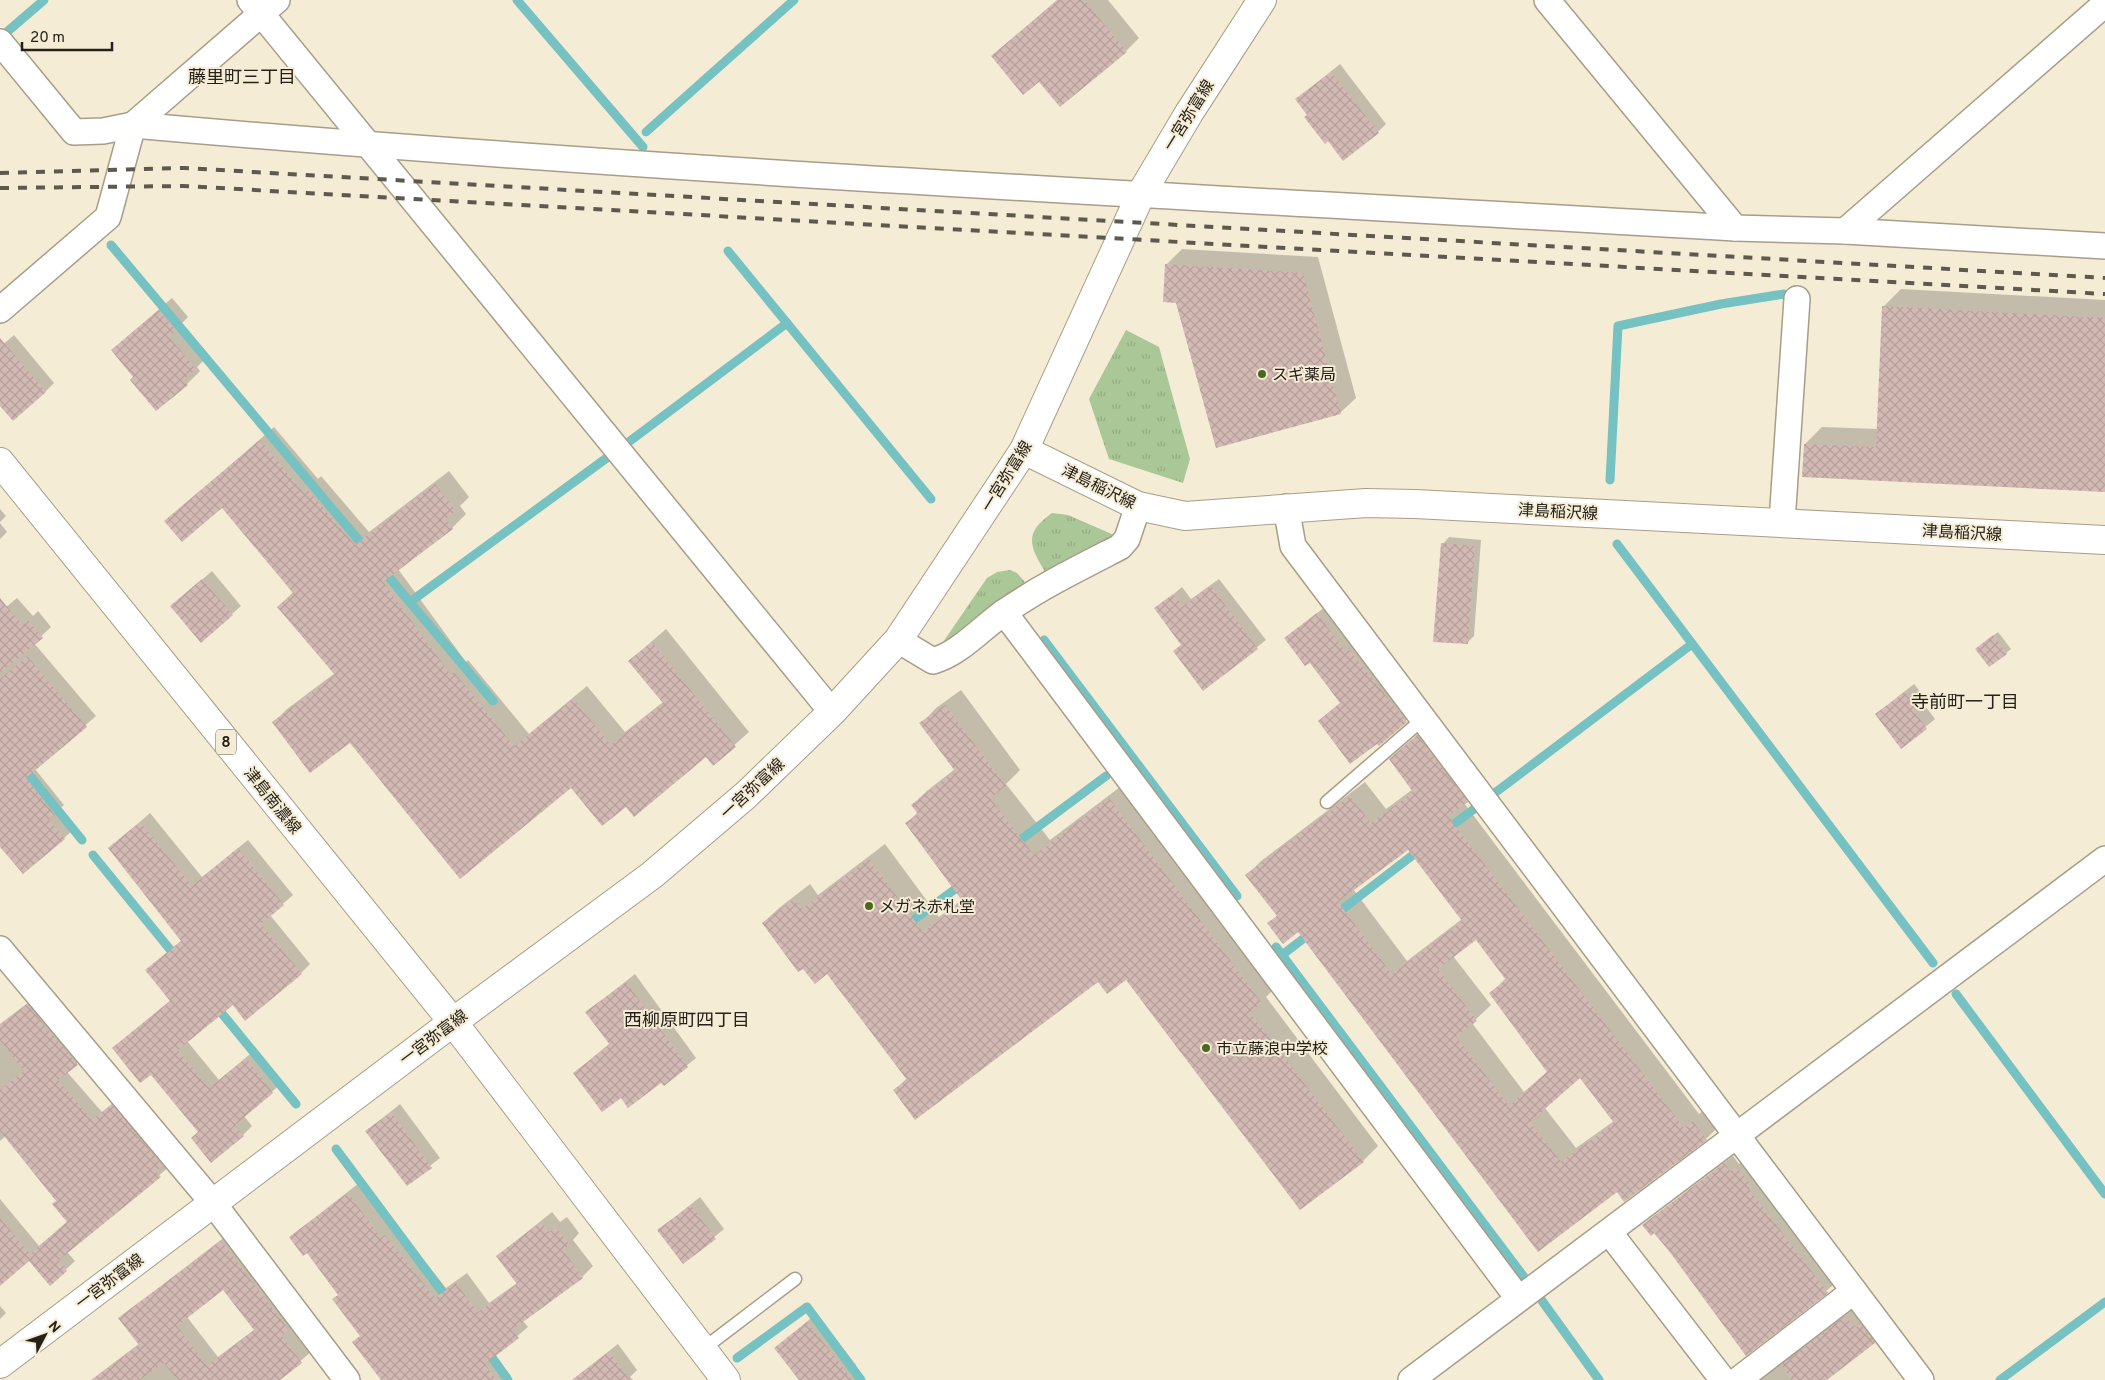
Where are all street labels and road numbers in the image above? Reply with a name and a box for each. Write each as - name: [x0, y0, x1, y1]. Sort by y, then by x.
- street label: 一宮弥富線: [1160, 77, 1219, 155]
- street label: 一宮弥富線: [978, 438, 1037, 516]
- street label: 津島稲沢線: [1058, 461, 1138, 514]
- street label: 津島稲沢線: [1517, 501, 1598, 525]
- street label: 津島稲沢線: [1921, 522, 2002, 546]
- road number: 8: [216, 730, 236, 754]
- street label: 一宮弥富線: [717, 755, 789, 824]
- street label: 津島南濃線: [238, 764, 304, 839]
- street label: 一宮弥富線: [396, 1007, 472, 1071]
- street label: 一宮弥富線: [72, 1251, 148, 1315]

